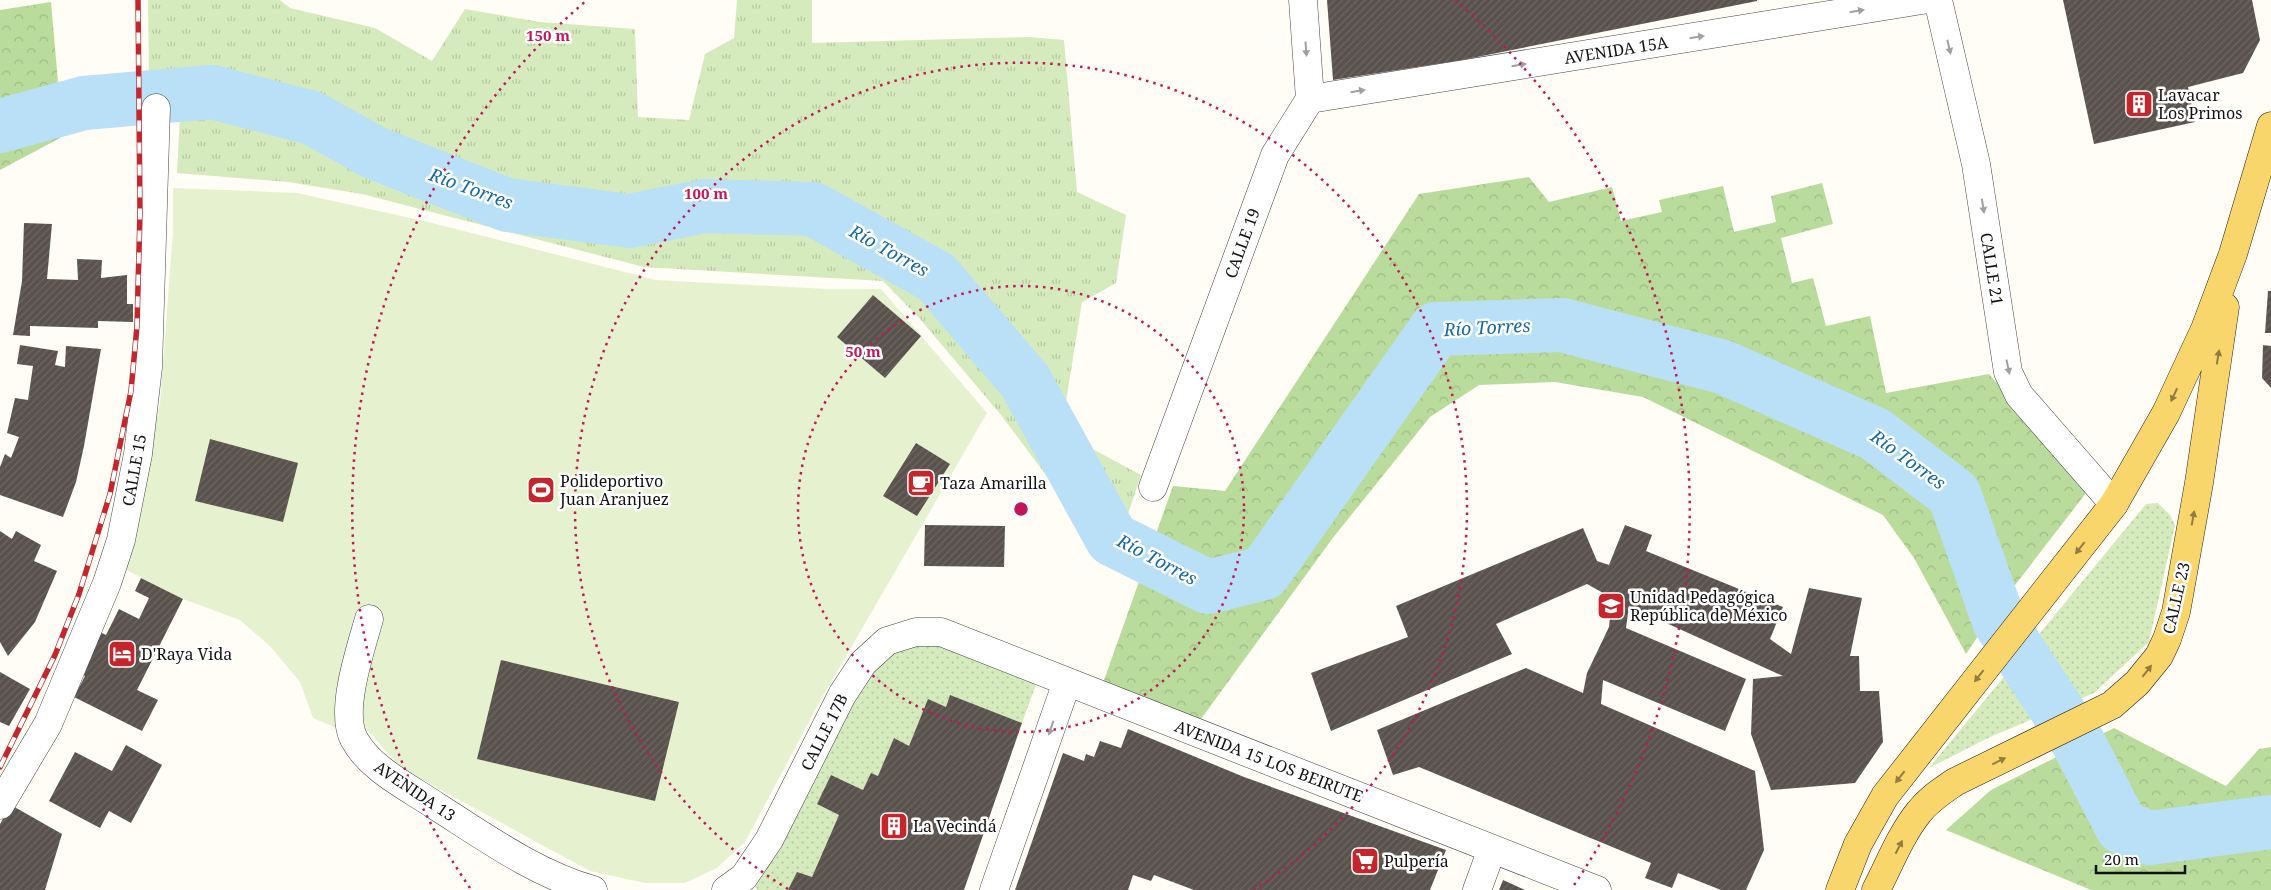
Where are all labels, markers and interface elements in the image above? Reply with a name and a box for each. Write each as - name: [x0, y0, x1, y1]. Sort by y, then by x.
- one-way arrow: [1849, 6, 1865, 14]
- text: 150 m: [526, 25, 570, 45]
- street label: AVENIDA 15A: [1563, 31, 1670, 69]
- one-way arrow: [1689, 32, 1705, 40]
- one-way arrow: [1945, 40, 1953, 55]
- one-way arrow: [1303, 41, 1311, 57]
- one-way arrow: [1511, 61, 1527, 69]
- place label: Lavacar Los Primos: [2158, 84, 2242, 124]
- one-way arrow: [1351, 87, 1367, 95]
- building icon: Lavacar Los Primos: [2124, 89, 2154, 119]
- water label: Río Torres: [425, 162, 516, 214]
- text: 100 m: [684, 183, 728, 203]
- one-way arrow: [1979, 199, 1987, 215]
- street label: CALLE 19: [1219, 205, 1265, 281]
- water label: Río Torres: [845, 218, 933, 282]
- street label: CALLE 21: [1975, 231, 2009, 307]
- water label: Río Torres: [1442, 313, 1531, 341]
- text: 50 m: [845, 341, 881, 361]
- one-way arrow: [2214, 349, 2222, 365]
- one-way arrow: [2004, 359, 2012, 374]
- one-way arrow: [2170, 388, 2178, 402]
- water label: Río Torres: [1866, 423, 1951, 494]
- street label: CALLE 15: [117, 432, 151, 508]
- cafe icon: Taza Amarilla: [906, 468, 936, 498]
- place label: Polideportivo Juan Aranjuez: [559, 470, 669, 510]
- place label: Taza Amarilla: [940, 472, 1047, 494]
- sports icon: Polideportivo Juan Aranjuez: [526, 475, 556, 505]
- centre of rings: [1012, 500, 1030, 518]
- one-way arrow: [2189, 509, 2197, 525]
- water label: Río Torres: [1113, 528, 1202, 590]
- one-way arrow: [2074, 541, 2085, 554]
- street label: CALLE 23: [2157, 560, 2195, 636]
- place label: Unidad Pedagógica República de México: [1630, 586, 1788, 626]
- school or university icon: Unidad Pedagógica República de México: [1596, 591, 1626, 621]
- hotel icon: D'Raya Vida: [107, 639, 137, 669]
- place label: D'Raya Vida: [141, 643, 232, 665]
- one-way arrow: [2141, 665, 2152, 678]
- one-way arrow: [1974, 669, 1985, 682]
- street label: CALLE 17B: [795, 690, 853, 774]
- street label: AVENIDA 15 LOS BEIRUTE: [1172, 715, 1366, 807]
- one-way arrow: [1047, 721, 1055, 736]
- street label: AVENIDA 13: [370, 756, 460, 826]
- one-way arrow: [1991, 757, 2006, 765]
- one-way arrow: [1895, 770, 1906, 783]
- building icon: La Vecindá: [879, 811, 909, 841]
- place label: La Vecindá: [913, 815, 997, 837]
- one-way arrow: [1895, 839, 1903, 854]
- scale bar: [2096, 842, 2185, 874]
- supermarket icon: Pulpería: [1350, 846, 1380, 876]
- text: 20 m: [2104, 849, 2139, 869]
- place label: Pulpería: [1384, 850, 1449, 872]

